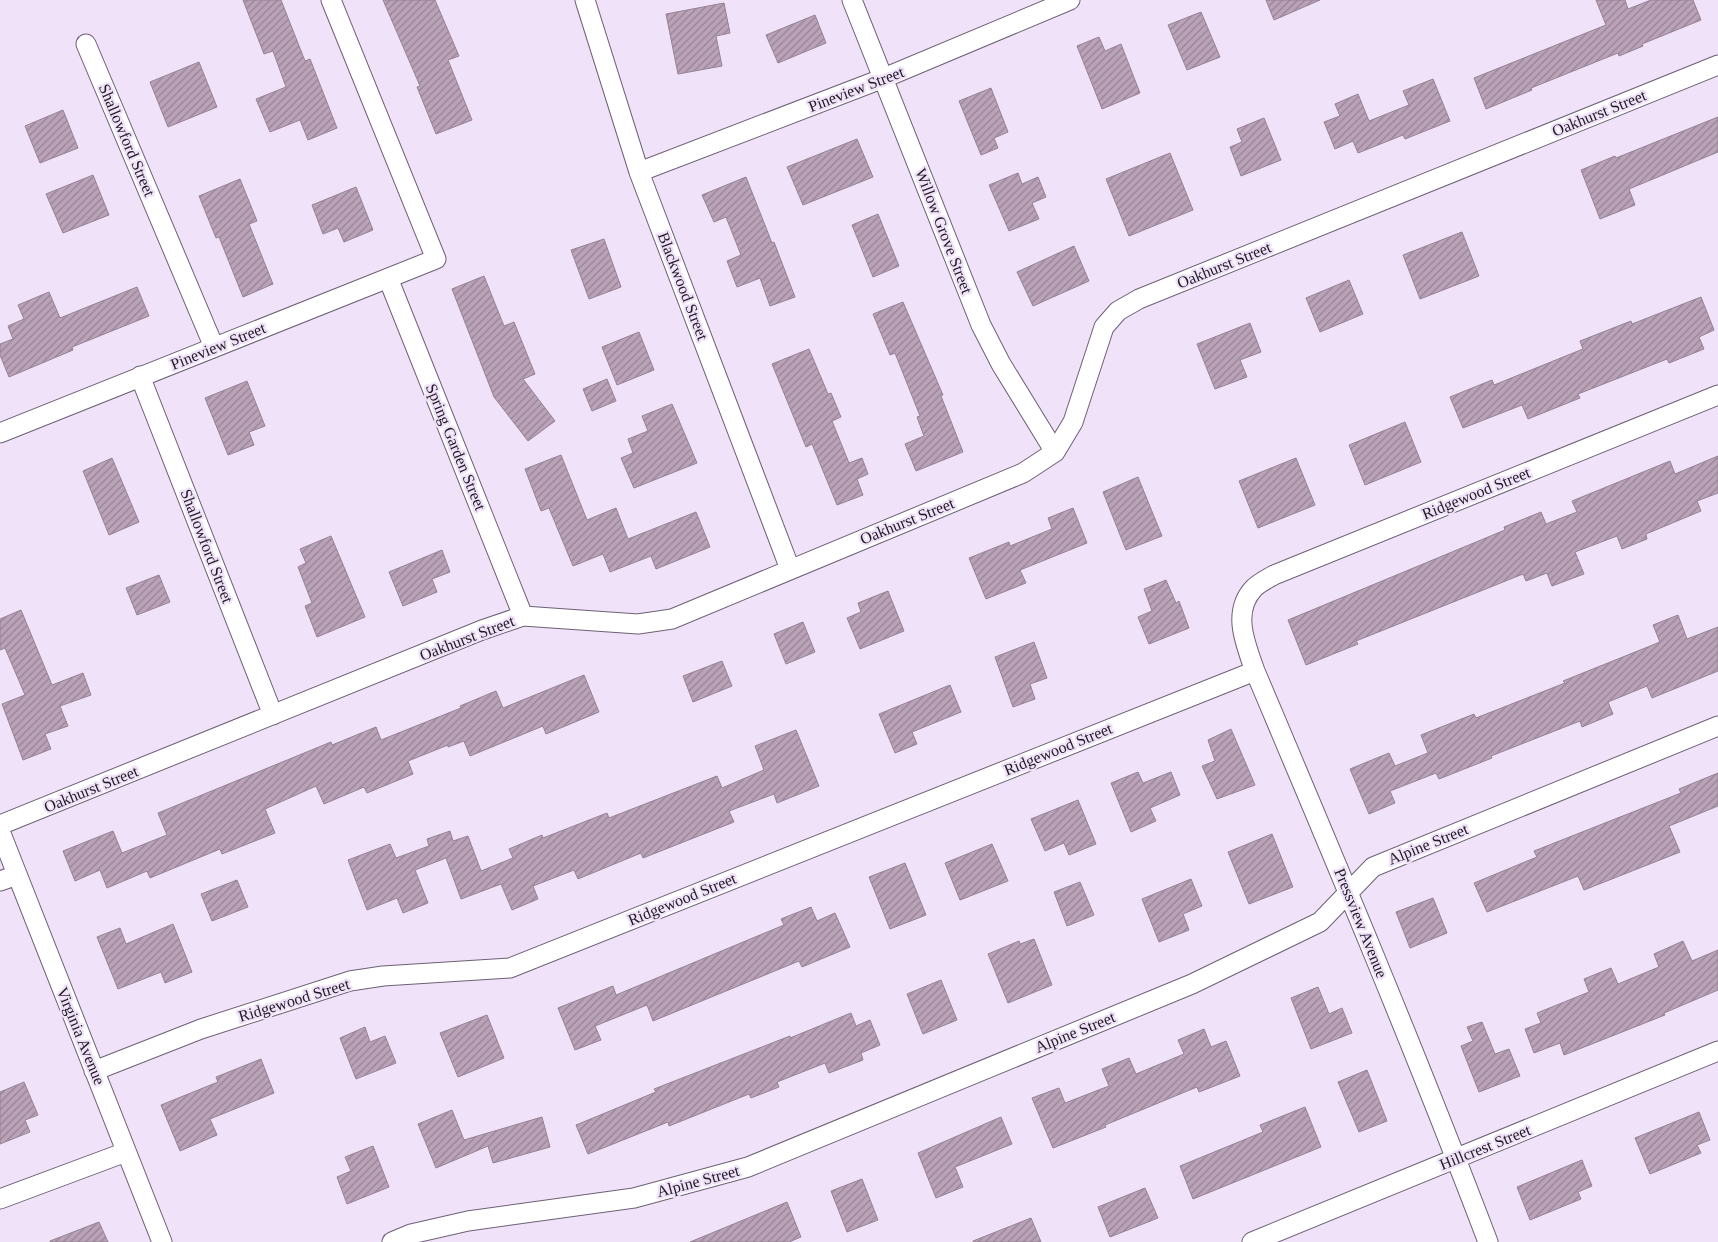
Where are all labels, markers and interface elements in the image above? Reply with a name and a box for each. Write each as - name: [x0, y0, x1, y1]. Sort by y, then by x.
- street label: Pineview Street: [806, 63, 907, 115]
- street label: Shallowford Street: [96, 81, 159, 199]
- street label: Oakhurst Street: [1549, 86, 1649, 140]
- street label: Willow Grove Street: [912, 166, 976, 296]
- street label: Blackwood Street: [655, 230, 712, 343]
- street label: Oakhurst Street: [1174, 238, 1274, 292]
- street label: Pineview Street: [168, 319, 268, 373]
- street label: Spring Garden Street: [422, 381, 489, 514]
- street label: Ridgewood Street: [1419, 463, 1533, 523]
- street label: Shallowford Street: [177, 487, 237, 606]
- street label: Oakhurst Street: [857, 494, 957, 548]
- street label: Oakhurst Street: [417, 612, 517, 664]
- street label: Ridgewood Street: [1001, 719, 1115, 779]
- street label: Oakhurst Street: [41, 762, 141, 816]
- street label: Alpine Street: [1385, 820, 1471, 869]
- street label: Pressview Avenue: [1331, 866, 1391, 980]
- street label: Ridgewood Street: [625, 869, 739, 929]
- street label: Ridgewood Street: [236, 975, 352, 1026]
- street label: Virginia Avenue: [53, 985, 108, 1088]
- street label: Alpine Street: [1032, 1008, 1118, 1057]
- street label: Hillcrest Street: [1437, 1121, 1533, 1173]
- street label: Alpine Street: [655, 1162, 742, 1201]

